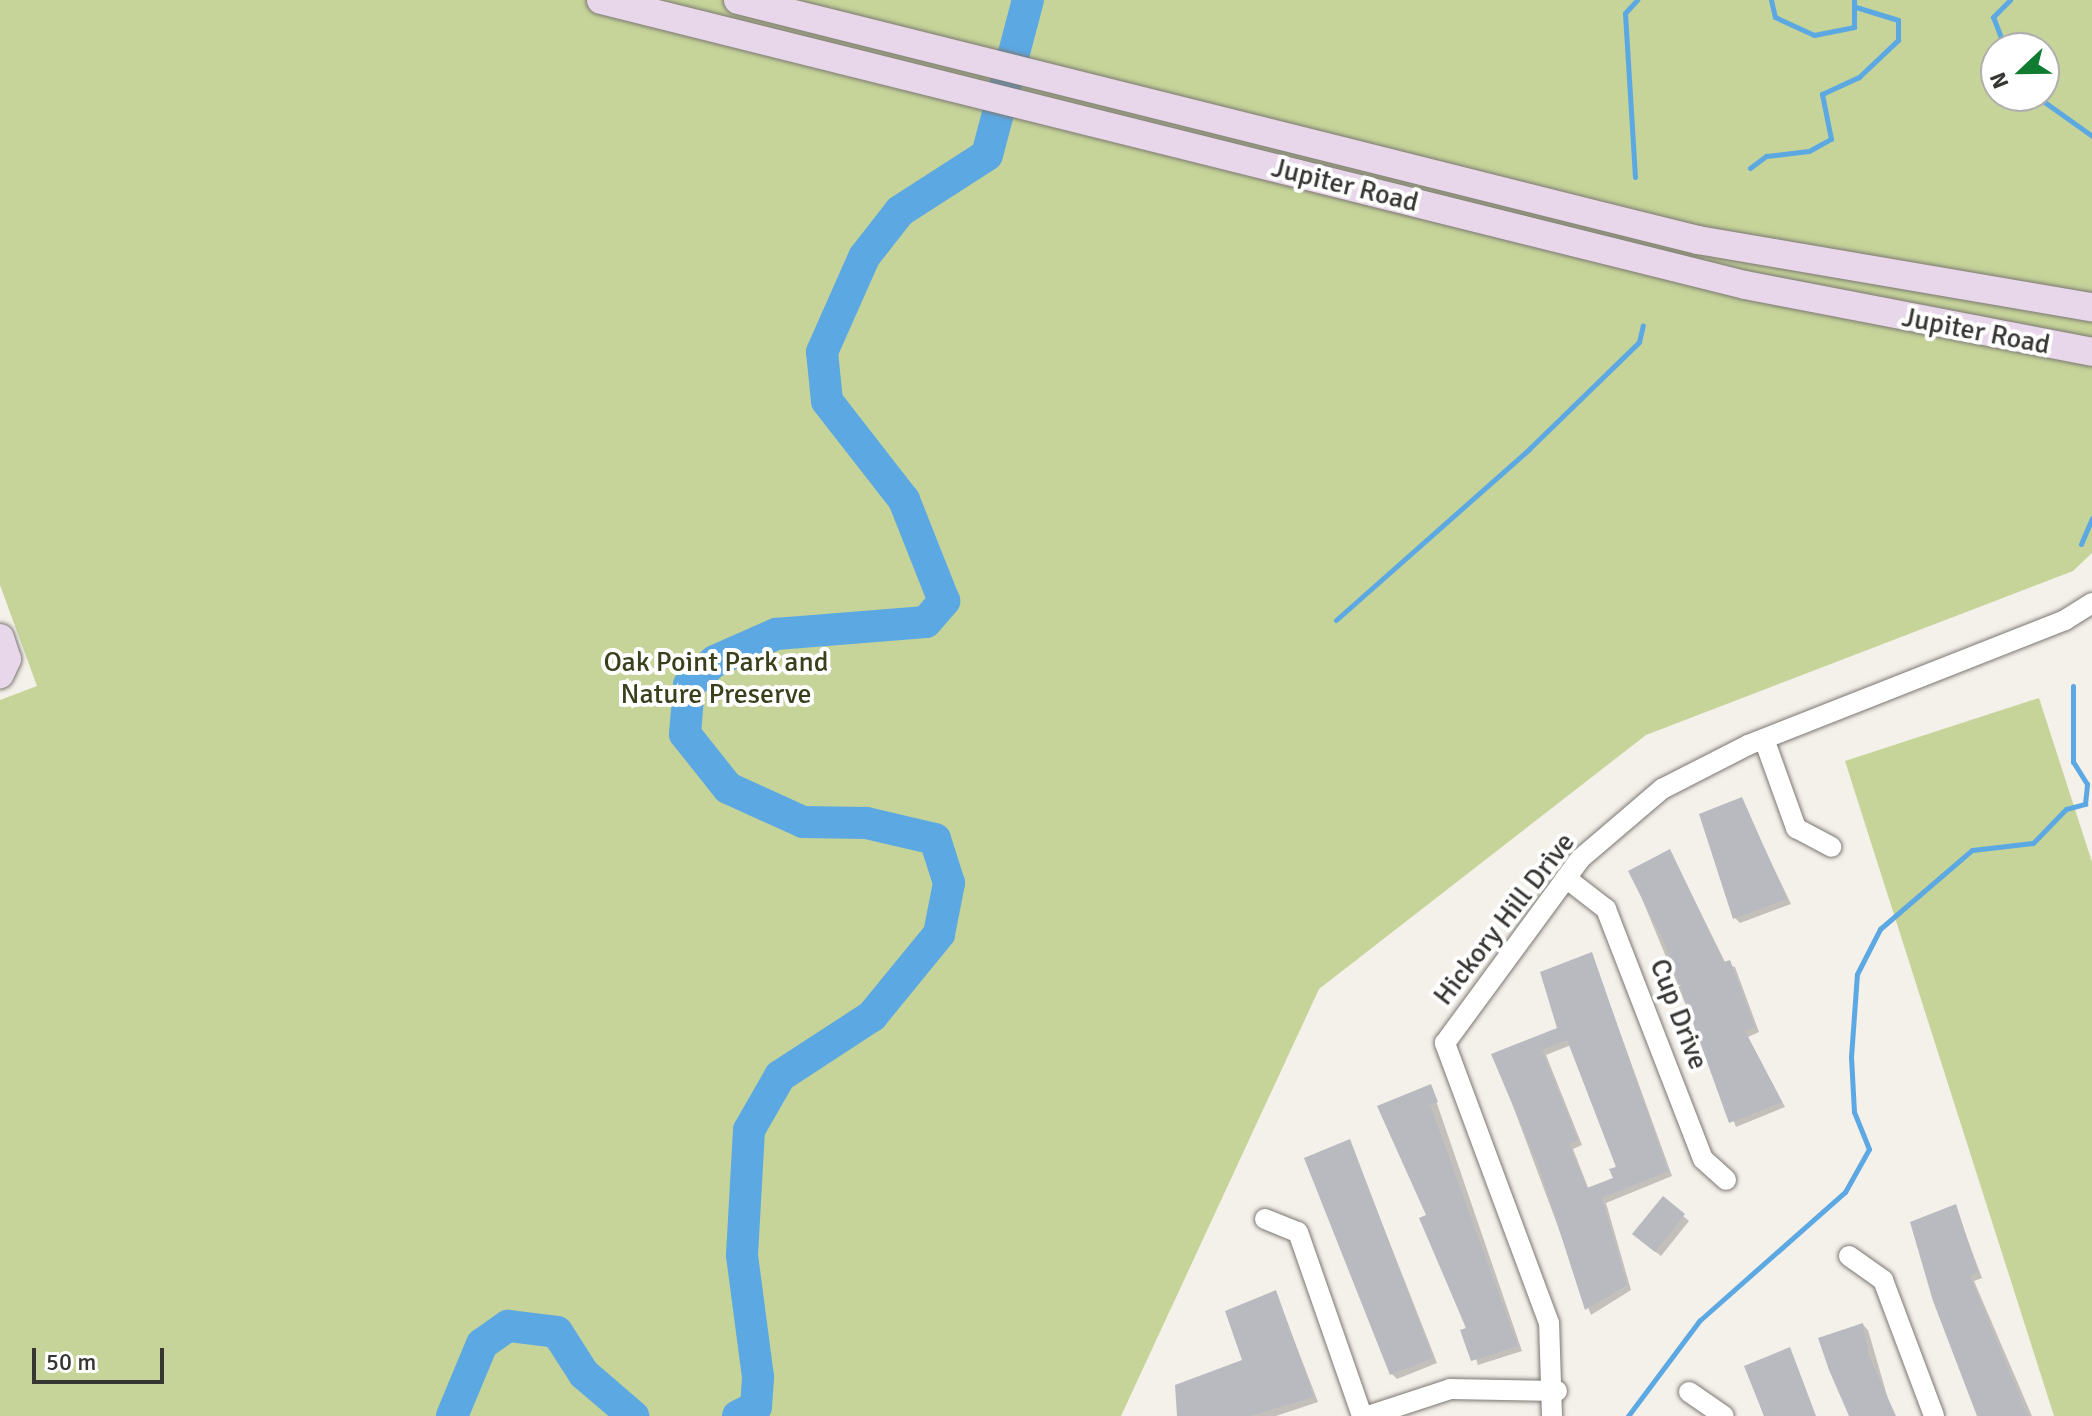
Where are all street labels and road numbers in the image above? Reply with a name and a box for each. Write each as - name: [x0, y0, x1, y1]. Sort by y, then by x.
- street label: Jupiter Road: [1268, 151, 1422, 219]
- street label: Jupiter Road: [1899, 300, 2053, 362]
- street label: Hickory Hill Drive: [1426, 826, 1582, 1012]
- street label: Cup Drive: [1643, 954, 1715, 1074]

